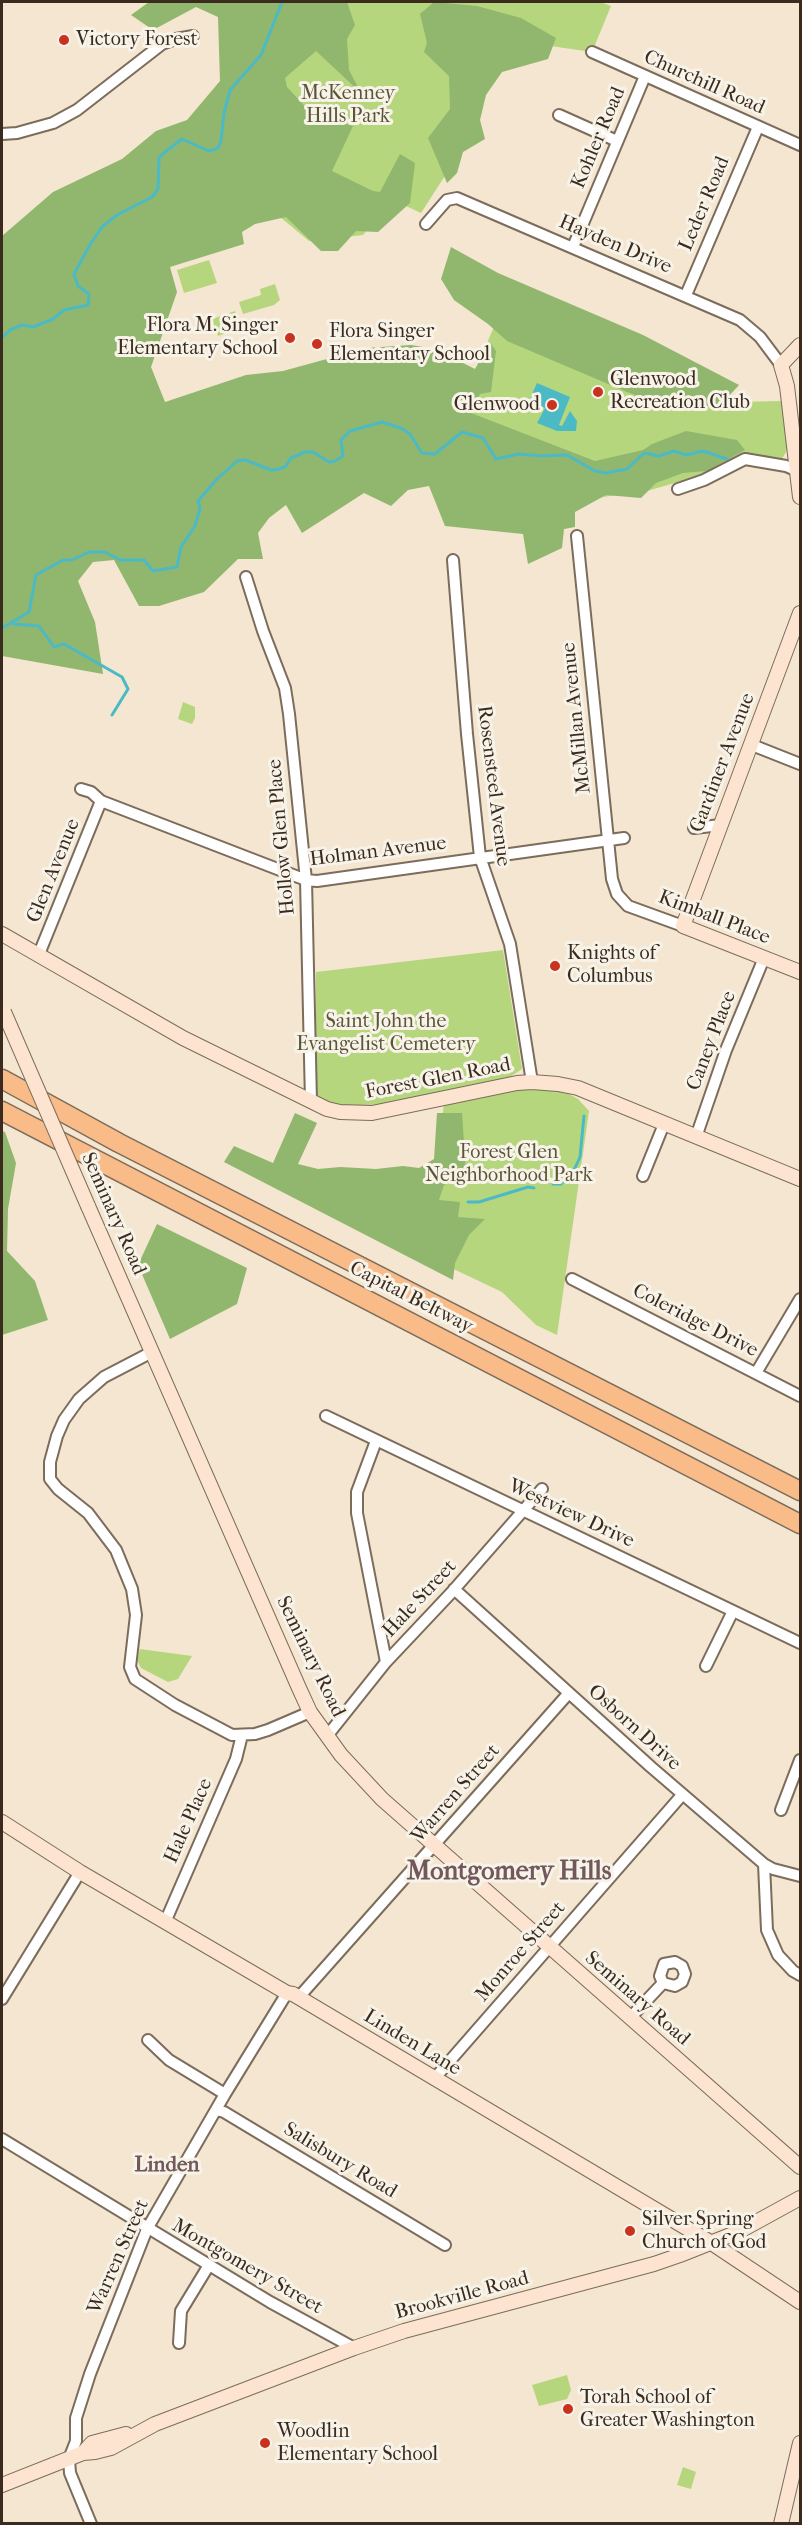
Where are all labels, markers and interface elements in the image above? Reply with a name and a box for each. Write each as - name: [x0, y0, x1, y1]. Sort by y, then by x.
- place label: Victory Forest: [76, 28, 198, 52]
- marker: Victory Forest: [57, 33, 71, 47]
- street label: Churchill Road: [640, 46, 768, 120]
- park label: McKenney Hills Park: [301, 82, 395, 129]
- street label: Kohler Road: [567, 84, 631, 192]
- street label: Leder Road: [674, 153, 736, 255]
- street label: Hayden Drive: [555, 210, 675, 280]
- place label: Flora M. Singer Elementary School: [117, 314, 278, 361]
- place label: Flora Singer Elementary School: [329, 320, 490, 367]
- marker: Flora M. Singer Elementary School: [283, 331, 297, 345]
- marker: Flora Singer Elementary School: [310, 337, 324, 351]
- place label: Glenwood Recreation Club: [610, 368, 750, 415]
- marker: Glenwood Recreation Club: [591, 385, 605, 399]
- place label: Glenwood: [454, 393, 540, 417]
- marker: Glenwood: [545, 398, 559, 412]
- street label: McMillan Avenue: [557, 641, 597, 795]
- street label: Gardiner Avenue: [685, 690, 761, 836]
- street label: Rosensteel Avenue: [471, 704, 515, 868]
- street label: Hollow Glen Place: [263, 758, 301, 916]
- street label: Glen Avenue: [22, 816, 86, 926]
- street label: Holman Avenue: [308, 832, 448, 872]
- street label: Kimball Place: [655, 886, 773, 950]
- place label: Knights of Columbus: [567, 942, 656, 989]
- marker: Knights of Columbus: [548, 959, 562, 973]
- street label: Caney Place: [682, 988, 742, 1094]
- park label: Saint John the Evangelist Cemetery: [296, 1010, 476, 1057]
- street label: Forest Glen Road: [363, 1053, 513, 1105]
- park label: Forest Glen Neighborhood Park: [425, 1141, 593, 1188]
- street label: Seminary Road: [75, 1149, 151, 1279]
- street label: Capital Beltway: [345, 1257, 477, 1339]
- street label: Coleridge Drive: [628, 1279, 762, 1363]
- street label: Westview Drive: [504, 1474, 638, 1554]
- street label: Hale Street: [378, 1555, 462, 1643]
- street label: Seminary Road: [270, 1593, 350, 1721]
- street label: Osborn Drive: [583, 1680, 685, 1776]
- street label: Warren Street: [407, 1740, 505, 1848]
- street label: Hale Place: [160, 1775, 218, 1867]
- district label: Montgomery Hills: [407, 1857, 611, 1889]
- street label: Monroe Street: [471, 1897, 571, 2007]
- street label: Seminary Road: [579, 1947, 695, 2051]
- street label: Linden Lane: [359, 2005, 465, 2081]
- street label: Salisbury Road: [279, 2118, 401, 2204]
- district label: Linden: [135, 2153, 199, 2179]
- street label: Warren Street: [83, 2196, 155, 2318]
- place label: Silver Spring Church of God: [642, 2208, 767, 2255]
- street label: Montgomery Street: [167, 2214, 327, 2320]
- marker: Silver Spring Church of God: [623, 2224, 637, 2238]
- street label: Brookville Road: [393, 2267, 531, 2325]
- place label: Torah School of Greater Washington: [580, 2386, 755, 2433]
- marker: Torah School of Greater Washington: [561, 2402, 575, 2416]
- place label: Woodlin Elementary School: [277, 2420, 438, 2467]
- marker: Woodlin Elementary School: [258, 2436, 272, 2450]

